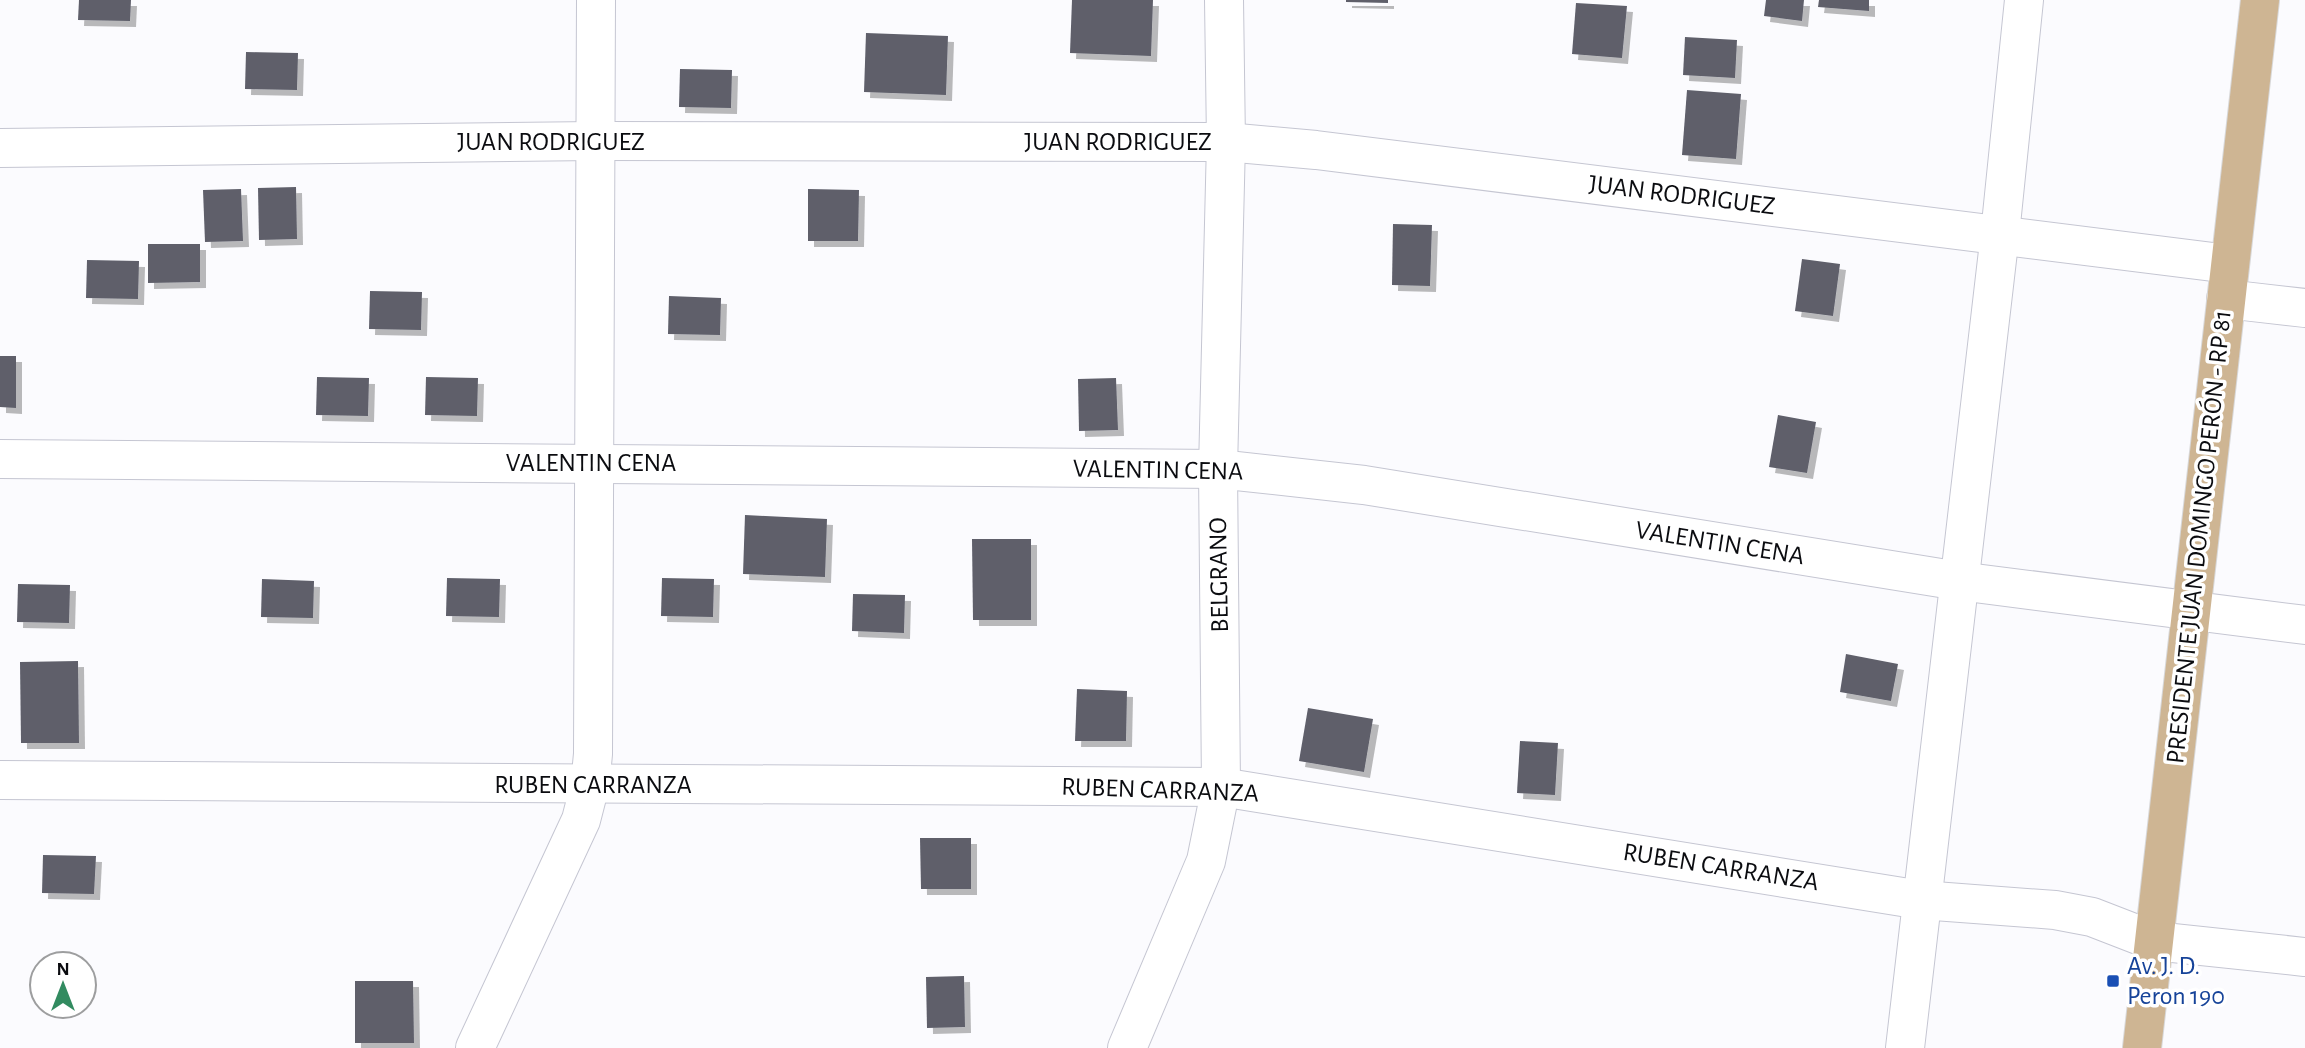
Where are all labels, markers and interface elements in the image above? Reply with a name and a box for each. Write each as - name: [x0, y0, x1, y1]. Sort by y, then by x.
- street label: JUAN RODRIGUEZ: [457, 129, 645, 155]
- street label: JUAN RODRIGUEZ: [1024, 129, 1212, 155]
- street label: JUAN RODRIGUEZ: [1587, 171, 1777, 219]
- street label: PRESIDENTE JUAN DOMINGO PERÓN - RP 81: [2160, 309, 2236, 765]
- street label: VALENTIN CENA: [506, 450, 676, 476]
- street label: VALENTIN CENA: [1073, 456, 1243, 484]
- street label: BELGRANO: [1205, 517, 1233, 633]
- street label: VALENTIN CENA: [1634, 517, 1806, 569]
- street label: RUBEN CARRANZA: [494, 772, 692, 798]
- street label: RUBEN CARRANZA: [1061, 774, 1259, 806]
- street label: RUBEN CARRANZA: [1621, 839, 1821, 895]
- north arrow: [28, 950, 98, 1020]
- place label: Av. J. D. Peron 190: [2127, 953, 2225, 1009]
- text: N: [56, 960, 70, 979]
- marker: Av. J. D. Peron 190: [2105, 973, 2121, 989]

